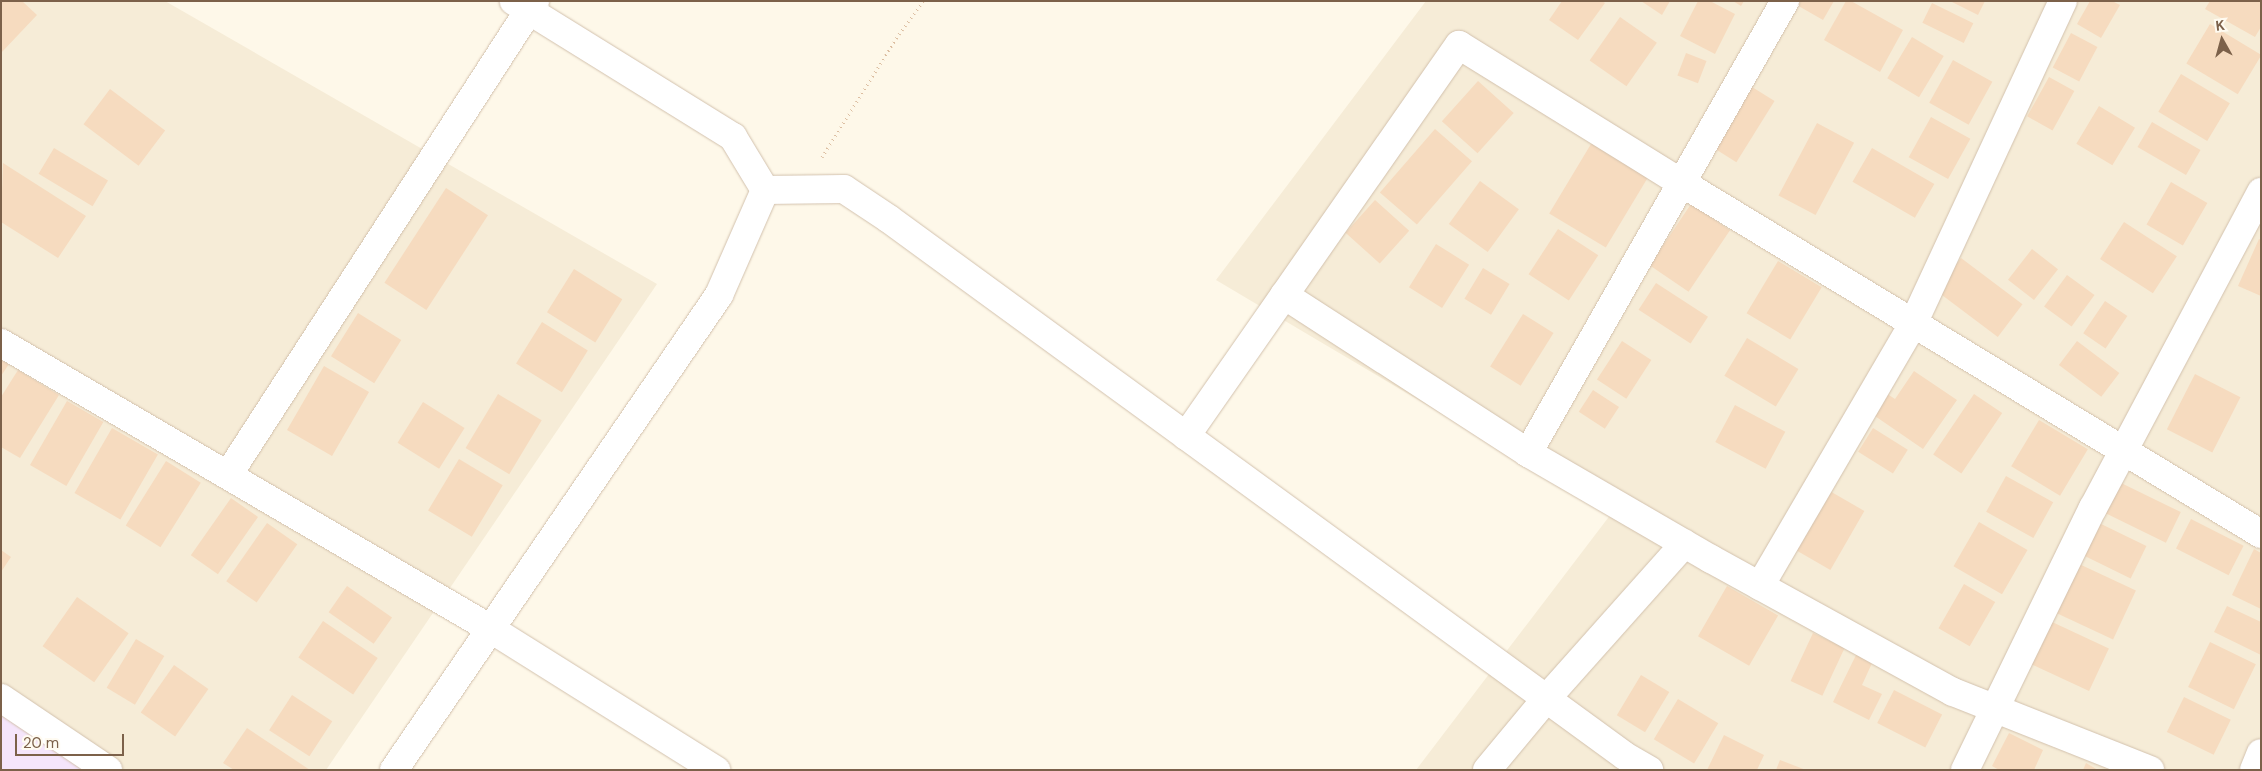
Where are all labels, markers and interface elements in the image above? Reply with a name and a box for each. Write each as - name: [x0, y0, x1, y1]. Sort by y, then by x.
- north arrow: [2197, 15, 2247, 65]
- text: K: [2215, 16, 2226, 35]
- scale bar: [18, 724, 126, 756]
- text: 20 m: [23, 733, 59, 753]

